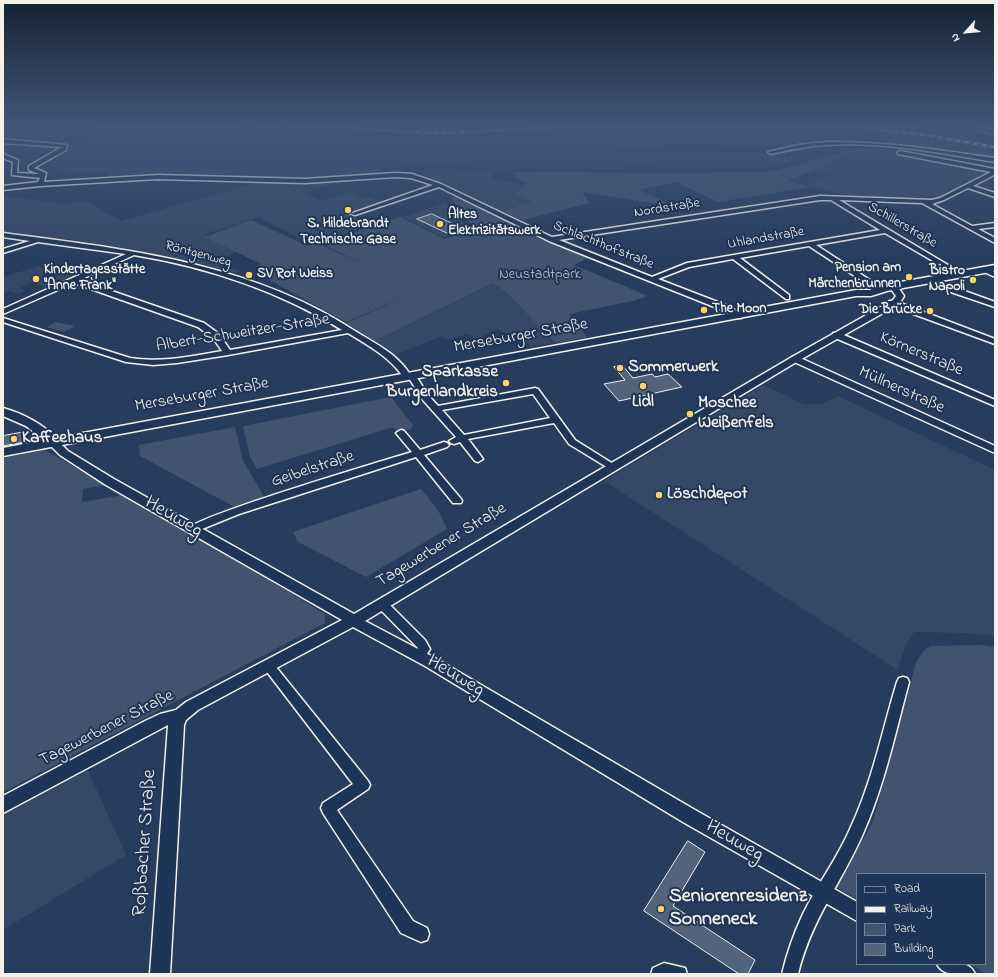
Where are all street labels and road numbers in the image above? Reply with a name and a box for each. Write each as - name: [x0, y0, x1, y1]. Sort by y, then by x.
- street label: Nordstraße: [633, 196, 701, 222]
- street label: Schillerstraße: [864, 199, 940, 253]
- street label: Schlachthofstraße: [550, 218, 656, 274]
- street label: Uhlandstraße: [726, 224, 806, 254]
- street label: Röntgenweg: [163, 238, 233, 272]
- street label: Albert-Schweitzer-Straße: [155, 310, 331, 358]
- street label: Merseburger Straße: [452, 315, 590, 359]
- street label: Körnerstraße: [876, 328, 966, 382]
- street label: Müllnerstraße: [855, 363, 947, 419]
- street label: Merseburger Straße: [133, 374, 271, 418]
- street label: Geibelstraße: [269, 447, 357, 493]
- street label: Heuweg: [140, 492, 206, 544]
- street label: Tagewerbener Straße: [373, 499, 511, 593]
- street label: Heuweg: [422, 650, 488, 704]
- street label: Tagewerbener Straße: [36, 686, 178, 772]
- street label: Roßbacher Straße: [129, 769, 163, 917]
- street label: Heuweg: [701, 816, 767, 868]

